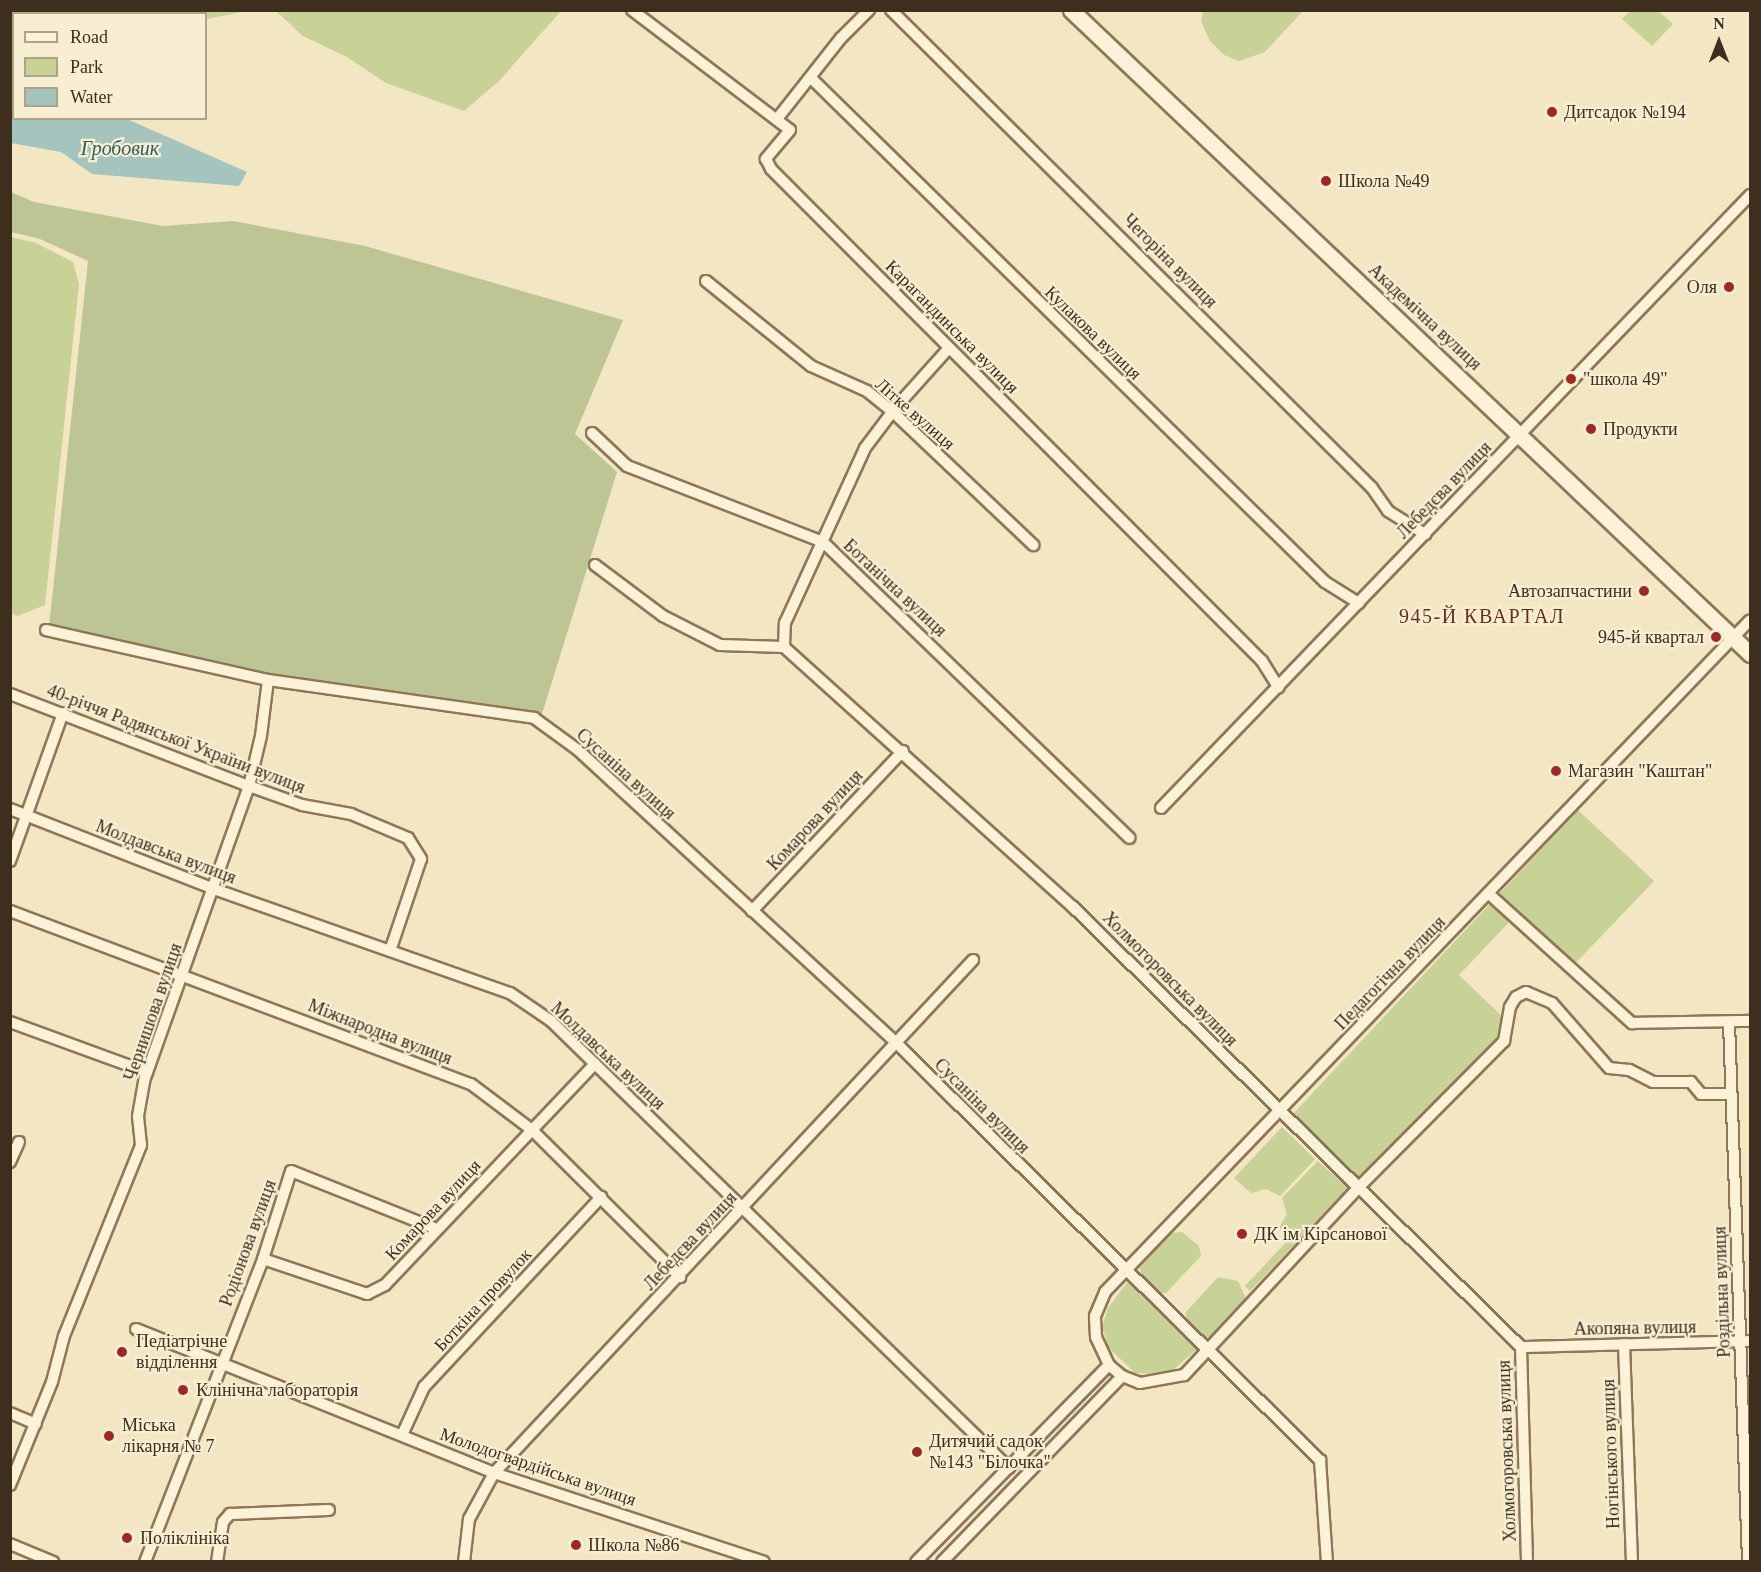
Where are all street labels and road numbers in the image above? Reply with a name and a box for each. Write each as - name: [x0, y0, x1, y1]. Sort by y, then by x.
- street label: Чегоріна вулиця: [1118, 209, 1222, 313]
- street label: Карагандинська вулиця: [881, 256, 1023, 398]
- street label: Академічна вулиця: [1364, 259, 1486, 375]
- street label: Кулакова вулиця: [1040, 281, 1146, 385]
- street label: Літке вулиця: [871, 374, 959, 454]
- street label: Лебедєва вулиця: [1392, 437, 1496, 543]
- street label: Ботанічна вулиця: [839, 535, 951, 641]
- street label: 40-річчя Радянської України вулиця: [44, 680, 308, 798]
- street label: Сусаніна вулиця: [572, 724, 680, 824]
- street label: Комарова вулиця: [763, 765, 867, 875]
- street label: Молдавська вулиця: [93, 815, 239, 889]
- street label: Холмогоровська вулиця: [1098, 907, 1242, 1051]
- street label: Педагогічна вулиця: [1330, 912, 1450, 1034]
- street label: Чернишова вулиця: [119, 940, 187, 1084]
- street label: Міжнародна вулиця: [305, 995, 455, 1069]
- street label: Молдавська вулиця: [546, 997, 670, 1115]
- street label: Сусаніна вулиця: [930, 1054, 1034, 1158]
- street label: Комарова вулиця: [381, 1155, 485, 1265]
- street label: Родіонова вулиця: [215, 1177, 281, 1309]
- street label: Лебедєва вулиця: [639, 1187, 741, 1295]
- street label: Роздільна вулиця: [1709, 1226, 1735, 1358]
- street label: Боткіна провулок: [430, 1244, 536, 1356]
- street label: Акопяна вулиця: [1574, 1316, 1696, 1340]
- street label: Холмогоровська вулиця: [1493, 1360, 1521, 1542]
- street label: Ногінського вулиця: [1598, 1379, 1624, 1529]
- street label: Молодогвардійська вулиця: [437, 1423, 639, 1511]

